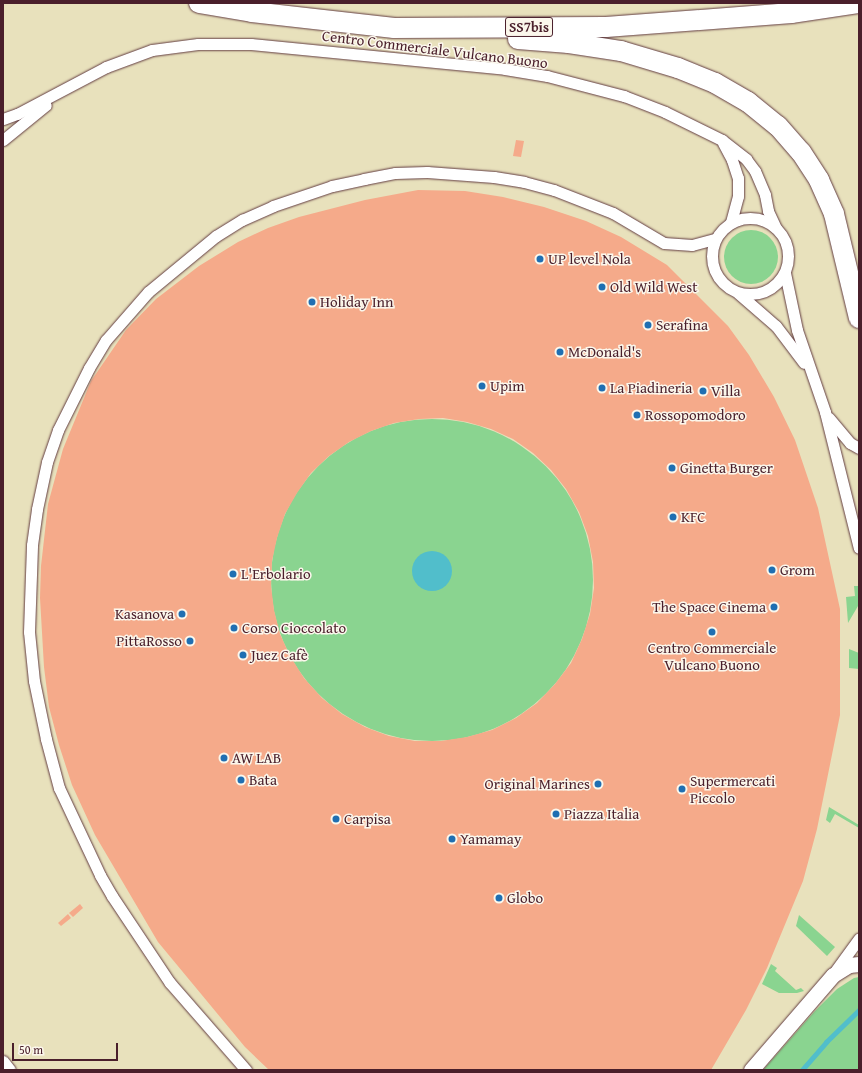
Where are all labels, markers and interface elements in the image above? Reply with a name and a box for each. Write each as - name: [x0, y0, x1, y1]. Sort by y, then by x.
- road number: SS7bis: [505, 15, 553, 39]
- street label: Centro Commerciale Vulcano Buono: [321, 26, 549, 72]
- place label: UP level Nola: [548, 250, 631, 268]
- marker: UP level Nola: [535, 254, 545, 264]
- place label: Old Wild West: [610, 278, 698, 296]
- marker: Old Wild West: [597, 282, 607, 292]
- place label: Holiday Inn: [320, 293, 393, 311]
- marker: Holiday Inn: [307, 297, 317, 307]
- place label: Serafina: [656, 316, 708, 334]
- marker: Serafina: [643, 320, 653, 330]
- place label: McDonald's: [568, 343, 641, 361]
- marker: McDonald's: [555, 347, 565, 357]
- place label: Upim: [490, 377, 524, 395]
- place label: La Piadineria: [610, 379, 692, 397]
- marker: Upim: [477, 381, 487, 391]
- place label: Villa: [711, 382, 741, 400]
- marker: La Piadineria: [597, 383, 607, 393]
- marker: Villa: [698, 386, 708, 396]
- place label: Rossopomodoro: [645, 406, 746, 424]
- marker: Rossopomodoro: [632, 410, 642, 420]
- place label: Ginetta Burger: [680, 459, 773, 477]
- marker: Ginetta Burger: [667, 463, 677, 473]
- place label: KFC: [681, 508, 705, 526]
- marker: KFC: [668, 512, 678, 522]
- place label: Grom: [780, 561, 815, 579]
- place label: L'Erbolario: [241, 565, 311, 583]
- marker: Grom: [767, 565, 777, 575]
- marker: L'Erbolario: [228, 569, 238, 579]
- place label: The Space Cinema: [652, 598, 766, 616]
- marker: The Space Cinema: [769, 602, 779, 612]
- place label: Kasanova: [115, 605, 174, 623]
- marker: Kasanova: [177, 609, 187, 619]
- place label: Corso Cioccolato: [242, 619, 346, 637]
- marker: Corso Cioccolato: [229, 623, 239, 633]
- marker: Centro Commerciale Vulcano Buono: [707, 627, 717, 637]
- place label: PittaRosso: [116, 632, 182, 650]
- marker: PittaRosso: [185, 636, 195, 646]
- place label: Centro Commerciale Vulcano Buono: [648, 638, 776, 673]
- place label: Juez Cafè: [251, 646, 308, 664]
- marker: Juez Cafè: [238, 650, 248, 660]
- place label: AW LAB: [232, 749, 281, 767]
- marker: AW LAB: [219, 753, 229, 763]
- place label: Bata: [249, 771, 277, 789]
- place label: Supermercati Piccolo: [690, 771, 775, 806]
- marker: Bata: [236, 775, 246, 785]
- place label: Original Marines: [485, 775, 590, 793]
- marker: Original Marines: [593, 779, 603, 789]
- marker: Supermercati Piccolo: [677, 784, 687, 794]
- place label: Piazza Italia: [564, 805, 639, 823]
- marker: Piazza Italia: [551, 809, 561, 819]
- place label: Carpisa: [344, 810, 391, 828]
- marker: Carpisa: [331, 814, 341, 824]
- place label: Yamamay: [460, 830, 521, 848]
- marker: Yamamay: [447, 834, 457, 844]
- place label: Globo: [507, 889, 543, 907]
- marker: Globo: [494, 893, 504, 903]
- scale bar: [14, 1035, 120, 1061]
- text: 50 m: [19, 1041, 43, 1058]

